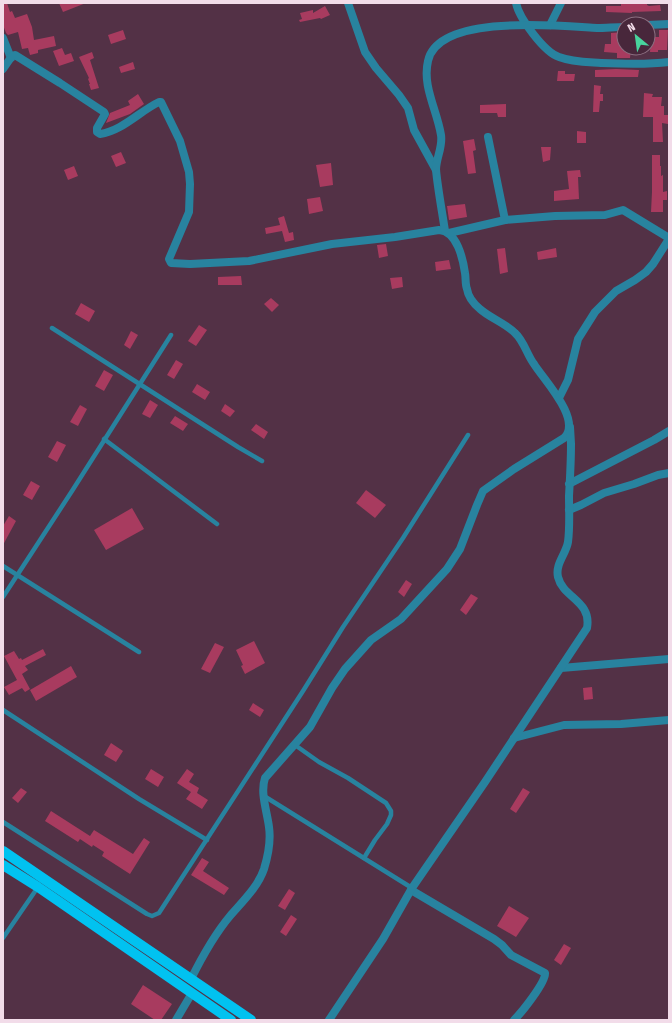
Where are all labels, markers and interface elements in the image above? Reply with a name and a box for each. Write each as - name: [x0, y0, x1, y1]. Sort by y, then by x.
- north arrow: [616, 16, 656, 56]
- text: N: [625, 20, 637, 35]

